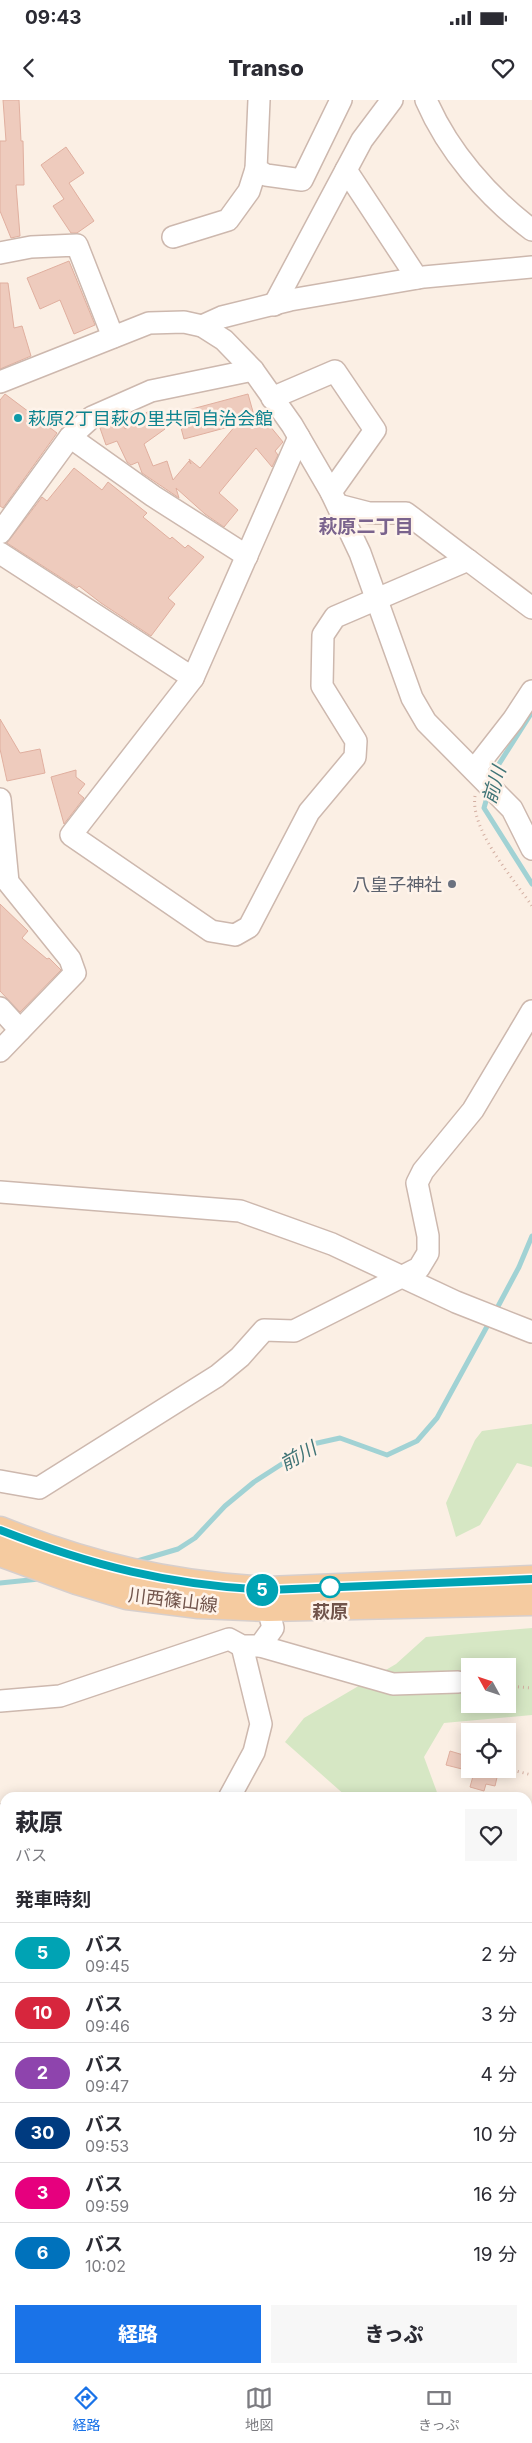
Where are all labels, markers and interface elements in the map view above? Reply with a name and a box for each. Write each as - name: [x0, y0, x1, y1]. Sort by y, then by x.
- text: 09:43: [25, 6, 82, 29]
- icon: back: [15, 54, 43, 82]
- icon: heart: [489, 54, 517, 82]
- text: Transo: [228, 55, 304, 81]
- place label: 萩原2丁目萩の里共同自治会館: [28, 408, 273, 429]
- marker: 萩原2丁目萩の里共同自治会館: [12, 412, 24, 424]
- district label: 萩原二丁目: [318, 515, 414, 538]
- water label: 前川: [477, 762, 511, 807]
- place label: 八皇子神社: [352, 874, 442, 895]
- marker: 八皇子神社: [446, 878, 458, 890]
- water label: 前川: [276, 1436, 322, 1475]
- line badge: 5: [246, 1574, 278, 1606]
- marker: 萩原: [319, 1576, 341, 1598]
- text: 5: [256, 1579, 268, 1600]
- street label: 川西篠山線: [127, 1584, 219, 1616]
- place label: 萩原: [312, 1601, 348, 1622]
- north arrow: [461, 1658, 516, 1712]
- map controls: [461, 1658, 516, 1778]
- button: locate: [461, 1723, 516, 1778]
- text: 萩原: [15, 1808, 63, 1837]
- button: heart: [465, 1809, 517, 1861]
- text: バス: [15, 1845, 47, 1865]
- text: 発車時刻: [15, 1888, 91, 1911]
- text: バス: [85, 1933, 123, 1956]
- text: 5: [37, 1942, 48, 1963]
- text: 2 分: [481, 1943, 517, 1966]
- text: 09:45: [85, 1956, 130, 1976]
- text: バス: [85, 1993, 123, 2016]
- text: 10: [33, 2002, 52, 2023]
- text: 3 分: [481, 2003, 517, 2026]
- text: 09:46: [85, 2016, 130, 2036]
- text: バス: [85, 2053, 123, 2076]
- text: 2: [37, 2062, 48, 2083]
- text: 4 分: [480, 2063, 517, 2086]
- text: 09:47: [85, 2076, 129, 2096]
- text: バス: [85, 2113, 123, 2136]
- text: 30: [31, 2122, 54, 2143]
- text: 10 分: [473, 2123, 517, 2146]
- text: 09:53: [85, 2136, 129, 2156]
- text: バス: [85, 2173, 123, 2196]
- text: 3: [37, 2182, 48, 2203]
- text: 16 分: [473, 2183, 517, 2206]
- text: 09:59: [85, 2196, 129, 2216]
- text: バス: [85, 2233, 123, 2256]
- text: 6: [37, 2242, 48, 2263]
- text: 19 分: [473, 2243, 517, 2266]
- text: 10:02: [85, 2256, 126, 2276]
- button: 経路: [15, 2305, 261, 2363]
- button: きっぷ: [271, 2305, 517, 2363]
- tab: 経路: [72, 2384, 100, 2434]
- tab: 地図: [245, 2384, 273, 2434]
- tab: きっぷ: [418, 2384, 460, 2434]

